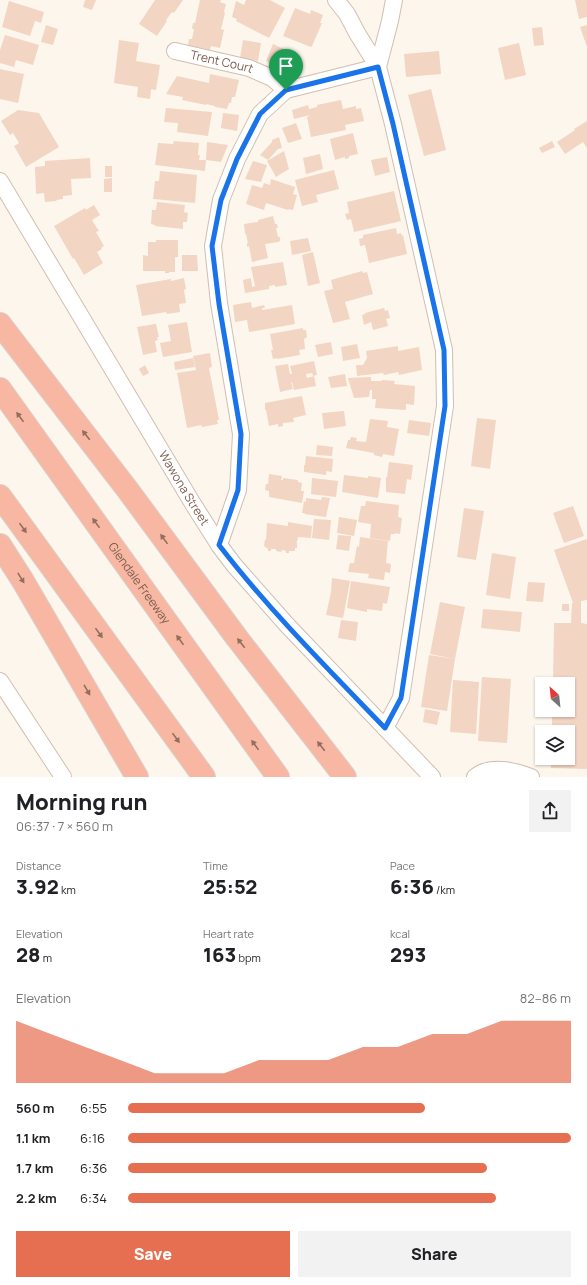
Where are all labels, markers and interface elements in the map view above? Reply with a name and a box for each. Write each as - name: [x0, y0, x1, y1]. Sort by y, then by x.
- street label: Trent Court: [189, 46, 256, 77]
- pin: [269, 49, 303, 90]
- icon: arrive: [275, 55, 297, 77]
- one-way arrow: [16, 412, 24, 422]
- one-way arrow: [81, 430, 90, 441]
- street label: Wawona Street: [155, 447, 214, 529]
- one-way arrow: [92, 517, 100, 528]
- one-way arrow: [19, 522, 27, 533]
- one-way arrow: [160, 534, 168, 544]
- street label: Glendale Freeway: [104, 539, 175, 628]
- one-way arrow: [17, 572, 24, 584]
- one-way arrow: [95, 628, 103, 638]
- one-way arrow: [176, 634, 184, 645]
- one-way arrow: [237, 638, 245, 649]
- north arrow: [535, 677, 575, 717]
- map controls: [535, 677, 575, 765]
- one-way arrow: [83, 684, 90, 696]
- button: layers: [535, 725, 575, 765]
- one-way arrow: [171, 733, 180, 744]
- one-way arrow: [251, 740, 260, 751]
- one-way arrow: [316, 741, 325, 752]
- text: Morning run: [16, 787, 147, 817]
- button: share: [529, 790, 571, 832]
- text: 06:37 · 7 × 560 m: [16, 817, 113, 835]
- text: Distance: [16, 858, 61, 873]
- text: Time: [203, 858, 228, 873]
- text: Pace: [390, 858, 415, 873]
- text: 3.92: [16, 873, 59, 900]
- text: 25:52: [203, 873, 257, 900]
- text: 6:36: [390, 873, 434, 900]
- text: km: [59, 882, 76, 897]
- text: /km: [434, 882, 455, 897]
- text: Elevation: [16, 926, 62, 941]
- text: Heart rate: [203, 926, 254, 941]
- text: kcal: [390, 926, 410, 941]
- text: 28: [16, 941, 41, 968]
- text: 163: [203, 941, 236, 968]
- text: 293: [390, 941, 426, 968]
- text: m: [41, 950, 52, 965]
- text: bpm: [236, 950, 261, 965]
- text: Elevation: [16, 989, 71, 1007]
- text: 82–86 m: [520, 989, 571, 1007]
- text: 560 m: [16, 1099, 55, 1117]
- text: 6:55: [80, 1099, 107, 1117]
- text: 1.1 km: [16, 1129, 51, 1147]
- text: 6:16: [80, 1129, 105, 1147]
- text: 1.7 km: [16, 1159, 53, 1177]
- text: 6:36: [80, 1159, 107, 1177]
- text: 2.2 km: [16, 1189, 57, 1207]
- text: 6:34: [80, 1189, 107, 1207]
- button: Save: [16, 1231, 290, 1277]
- button: Share: [298, 1231, 571, 1277]

